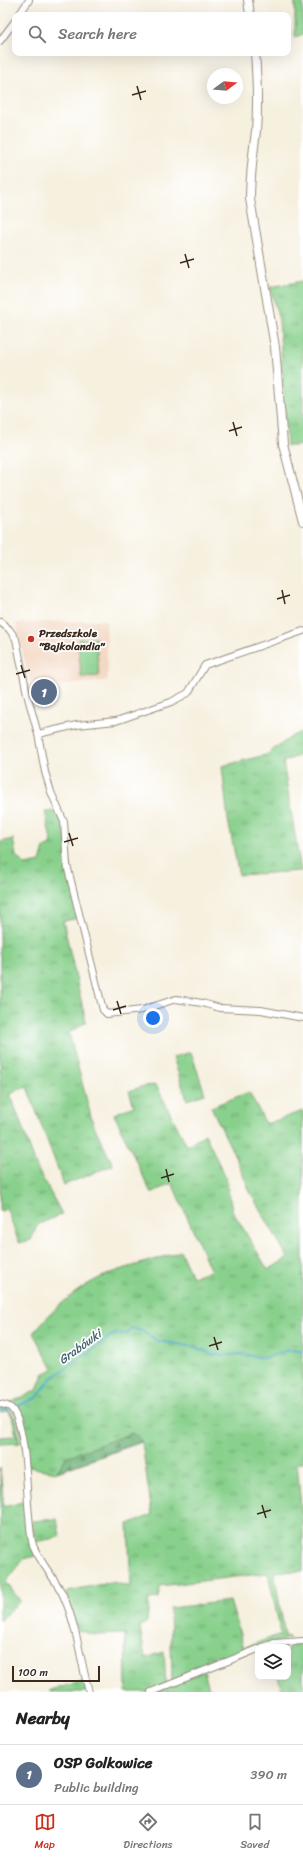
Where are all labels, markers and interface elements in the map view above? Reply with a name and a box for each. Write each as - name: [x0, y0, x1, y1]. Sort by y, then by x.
- search box: [12, 12, 291, 56]
- text: Search here: [58, 21, 137, 47]
- icon: search: [26, 23, 48, 45]
- north arrow: [207, 68, 243, 104]
- place label: Przedszkole "Bajkolandia": [39, 624, 106, 656]
- marker: Przedszkole "Bajkolandia": [26, 634, 36, 644]
- pin: 1: [31, 677, 57, 707]
- your location: [143, 1008, 163, 1028]
- water label: Grabówki: [54, 1322, 108, 1370]
- map controls: [255, 1644, 291, 1680]
- button: layers: [255, 1644, 291, 1680]
- text: 100 m: [18, 1663, 48, 1682]
- scale bar: [12, 1664, 100, 1683]
- text: Nearby: [16, 1703, 70, 1733]
- text: OSP Golkowice: [54, 1750, 152, 1776]
- text: 1: [26, 1763, 32, 1786]
- text: 390 m: [250, 1763, 287, 1786]
- text: Public building: [54, 1776, 139, 1799]
- tab: Map: [34, 1811, 56, 1854]
- tab: Directions: [123, 1811, 173, 1854]
- tab: Saved: [240, 1811, 269, 1854]

